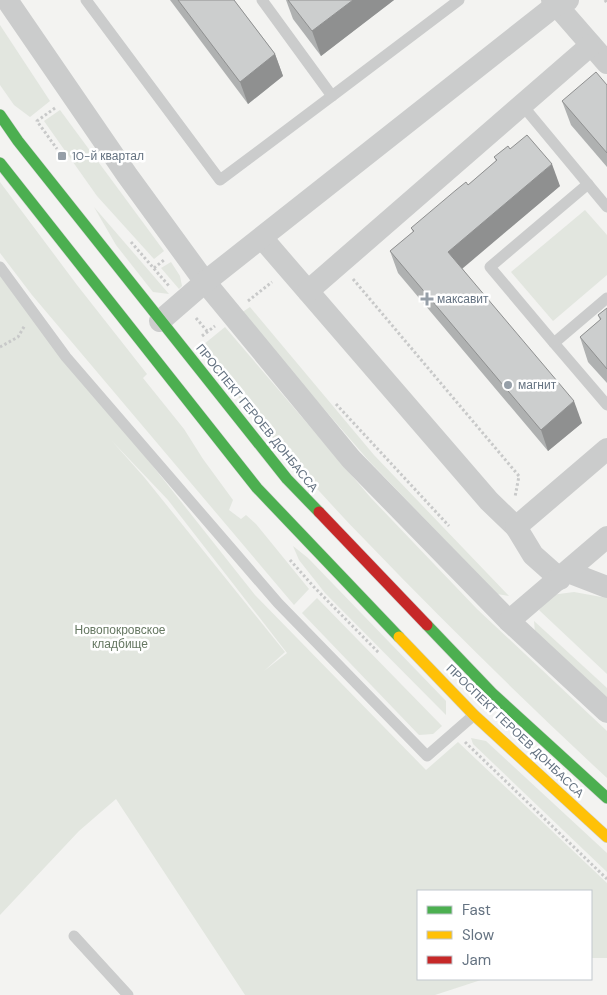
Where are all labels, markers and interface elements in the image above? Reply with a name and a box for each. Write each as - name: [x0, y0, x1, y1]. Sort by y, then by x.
- place label: 10-й квартал: [72, 148, 144, 164]
- marker: 10-й квартал: [56, 150, 68, 162]
- place label: максавит: [437, 291, 489, 307]
- marker: максавит: [421, 293, 433, 305]
- street label: ПРОСПЕКТ ГЕРОЕВ ДОНБАССА: [192, 341, 322, 495]
- place label: магнит: [518, 377, 557, 393]
- marker: магнит: [502, 379, 514, 391]
- park label: Новопокровское кладбище: [75, 622, 166, 652]
- street label: ПРОСПЕКТ ГЕРОЕВ ДОНБАССА: [443, 661, 587, 801]
- legend: [417, 890, 592, 980]
- text: Fast: [462, 900, 491, 920]
- text: Slow: [462, 925, 495, 945]
- text: Jam: [462, 950, 491, 970]

